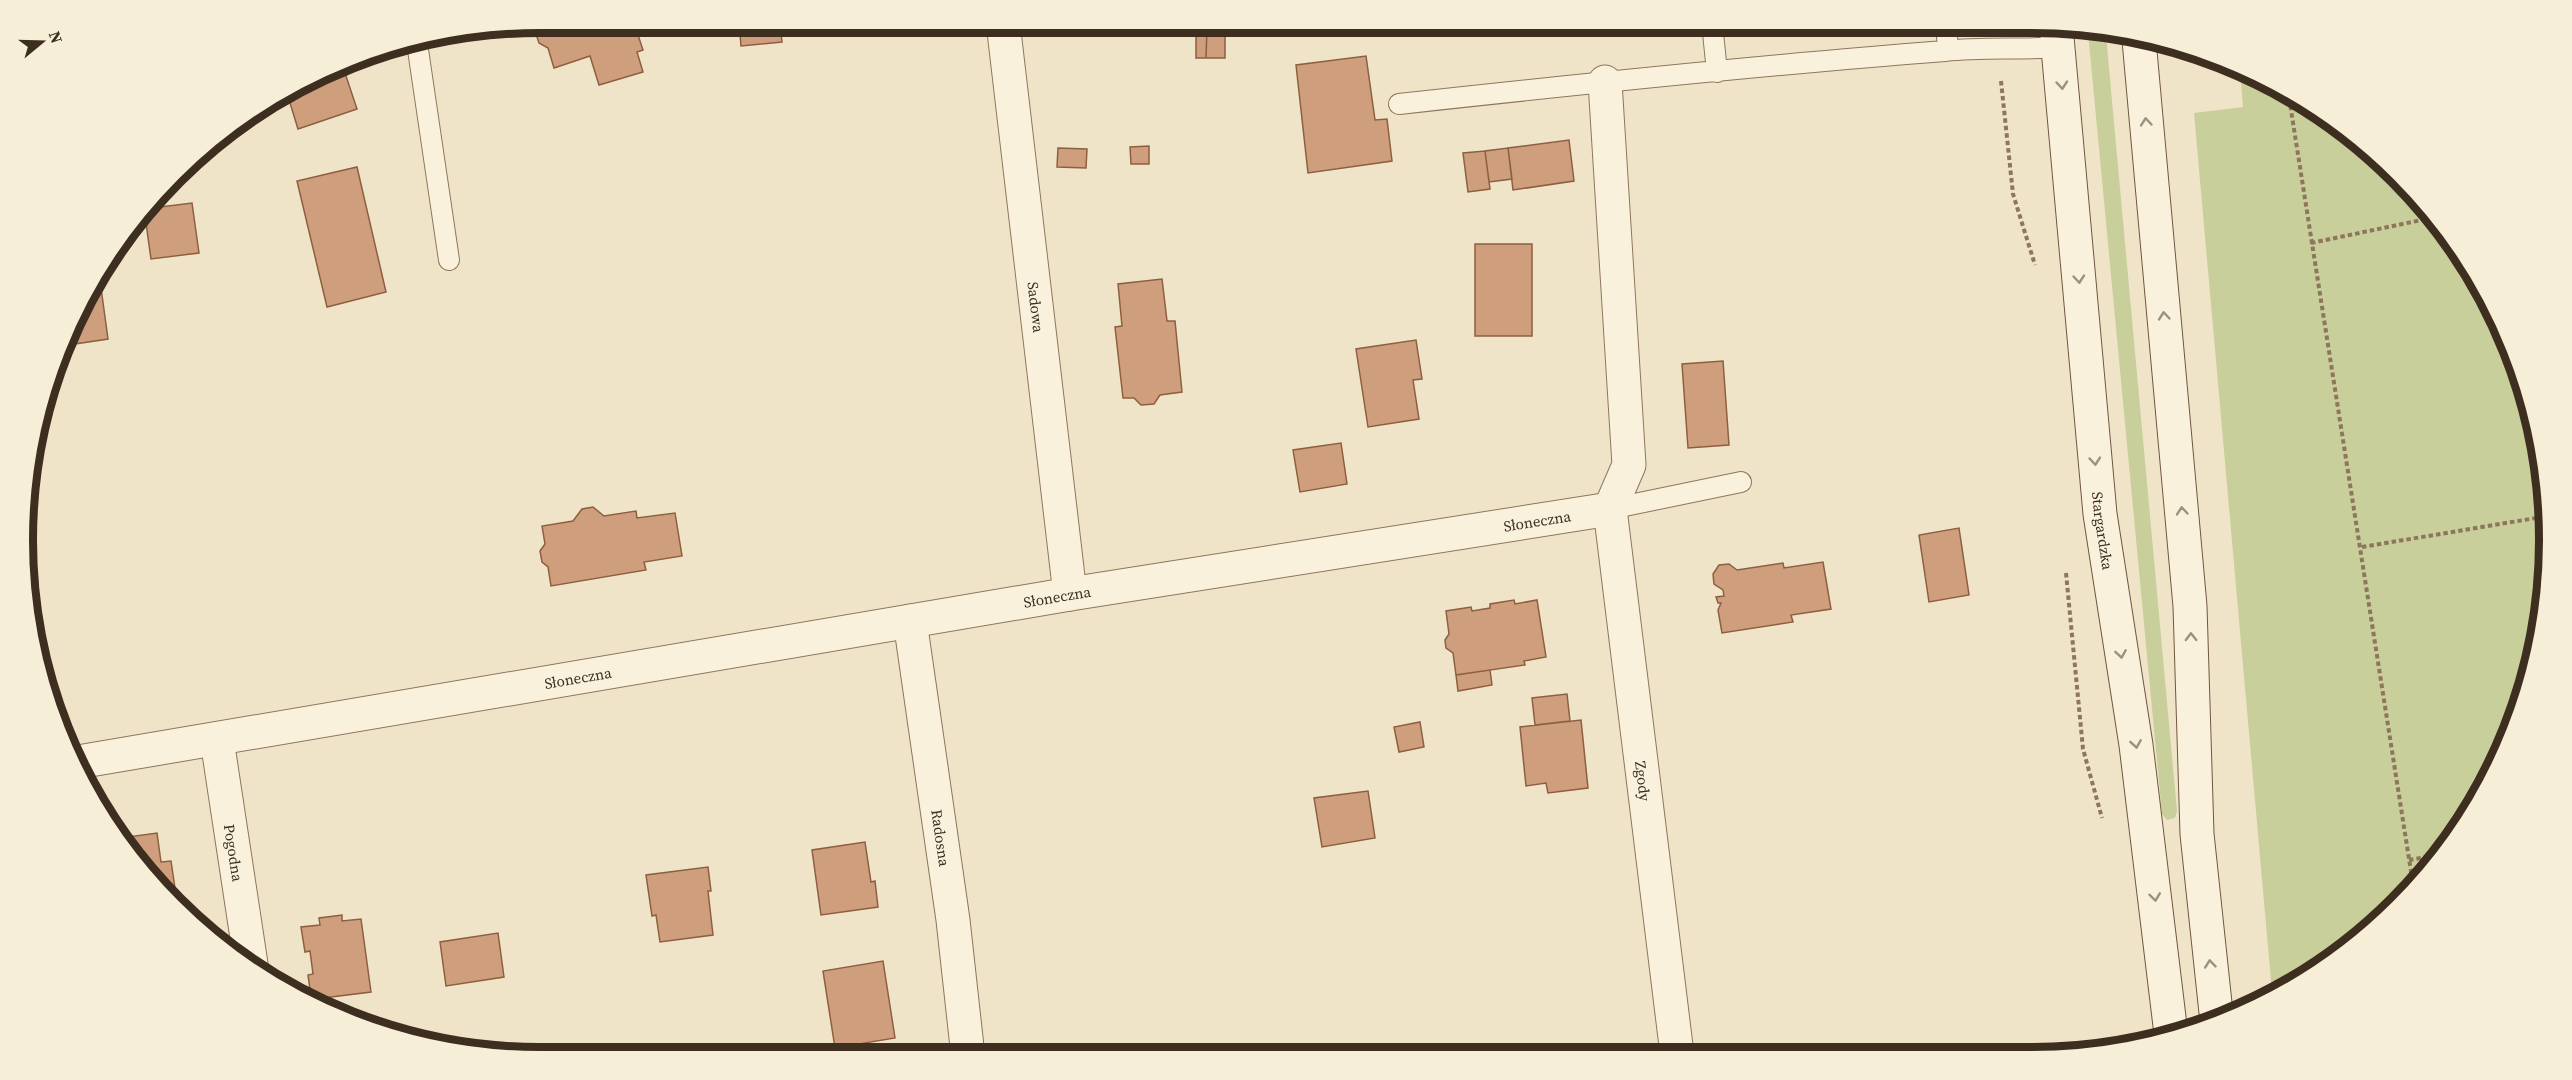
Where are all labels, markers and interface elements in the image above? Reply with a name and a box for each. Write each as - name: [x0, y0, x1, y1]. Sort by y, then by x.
- north arrow: [12, 12, 72, 72]
- text: N: [44, 28, 69, 47]
- one-way arrow: [2055, 80, 2068, 89]
- one-way arrow: [2140, 118, 2153, 127]
- one-way arrow: [2072, 274, 2085, 283]
- street label: Sadowa: [1023, 281, 1050, 334]
- one-way arrow: [2158, 312, 2171, 321]
- one-way arrow: [2088, 457, 2101, 466]
- street label: Stargardzka: [2088, 491, 2119, 572]
- street label: Słoneczna: [1502, 505, 1573, 536]
- one-way arrow: [2176, 506, 2189, 515]
- street label: Słoneczna: [1022, 580, 1093, 612]
- one-way arrow: [2185, 632, 2197, 641]
- one-way arrow: [2115, 650, 2127, 659]
- street label: Słoneczna: [543, 661, 613, 693]
- one-way arrow: [2129, 739, 2141, 748]
- street label: Zgody: [1631, 760, 1656, 802]
- street label: Radosna: [927, 808, 956, 868]
- street label: Pogodna: [219, 823, 249, 883]
- one-way arrow: [2148, 892, 2161, 901]
- one-way arrow: [2204, 959, 2217, 968]

